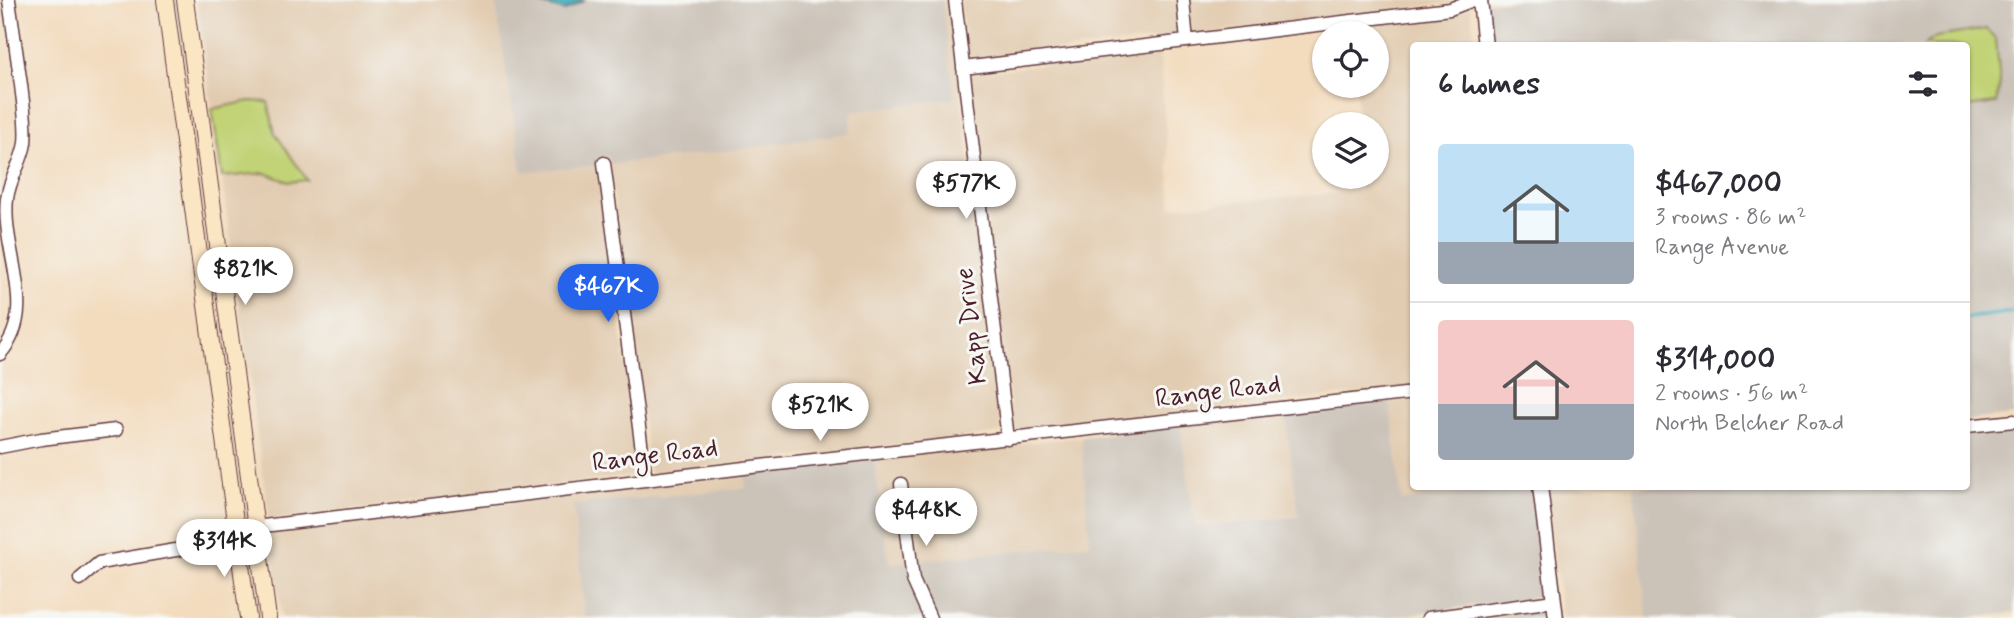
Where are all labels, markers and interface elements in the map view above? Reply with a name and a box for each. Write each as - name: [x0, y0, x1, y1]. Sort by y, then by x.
- map controls: [1312, 21, 1389, 189]
- button: locate: [1312, 21, 1389, 98]
- text: 6 homes: [1438, 65, 1540, 104]
- icon: filters: [1904, 65, 1942, 103]
- button: layers: [1312, 112, 1389, 189]
- pin: $577K: [917, 162, 1015, 221]
- text: $467,000: [1655, 164, 1782, 203]
- text: $577K: [932, 169, 1000, 199]
- icon: home: [1494, 172, 1578, 256]
- text: 3 rooms · 86 m²: [1655, 203, 1806, 233]
- text: Range Avenue: [1655, 233, 1789, 263]
- pin: $821K: [196, 247, 294, 307]
- text: $821K: [213, 255, 277, 285]
- pin: $467K: [559, 264, 657, 324]
- street label: Kapp Drive: [948, 266, 996, 386]
- text: $467K: [574, 272, 642, 302]
- text: $314,000: [1655, 340, 1775, 379]
- icon: home: [1494, 348, 1578, 432]
- street label: Range Road: [1153, 367, 1283, 419]
- text: 2 rooms · 56 m²: [1655, 379, 1808, 409]
- pin: $521K: [771, 384, 869, 443]
- text: $521K: [788, 391, 852, 421]
- text: North Belcher Road: [1655, 409, 1844, 439]
- street label: Range Road: [590, 431, 720, 483]
- pin: $448K: [877, 489, 975, 548]
- text: $448K: [891, 496, 961, 526]
- pin: $314K: [175, 520, 273, 579]
- text: $314K: [192, 527, 256, 557]

